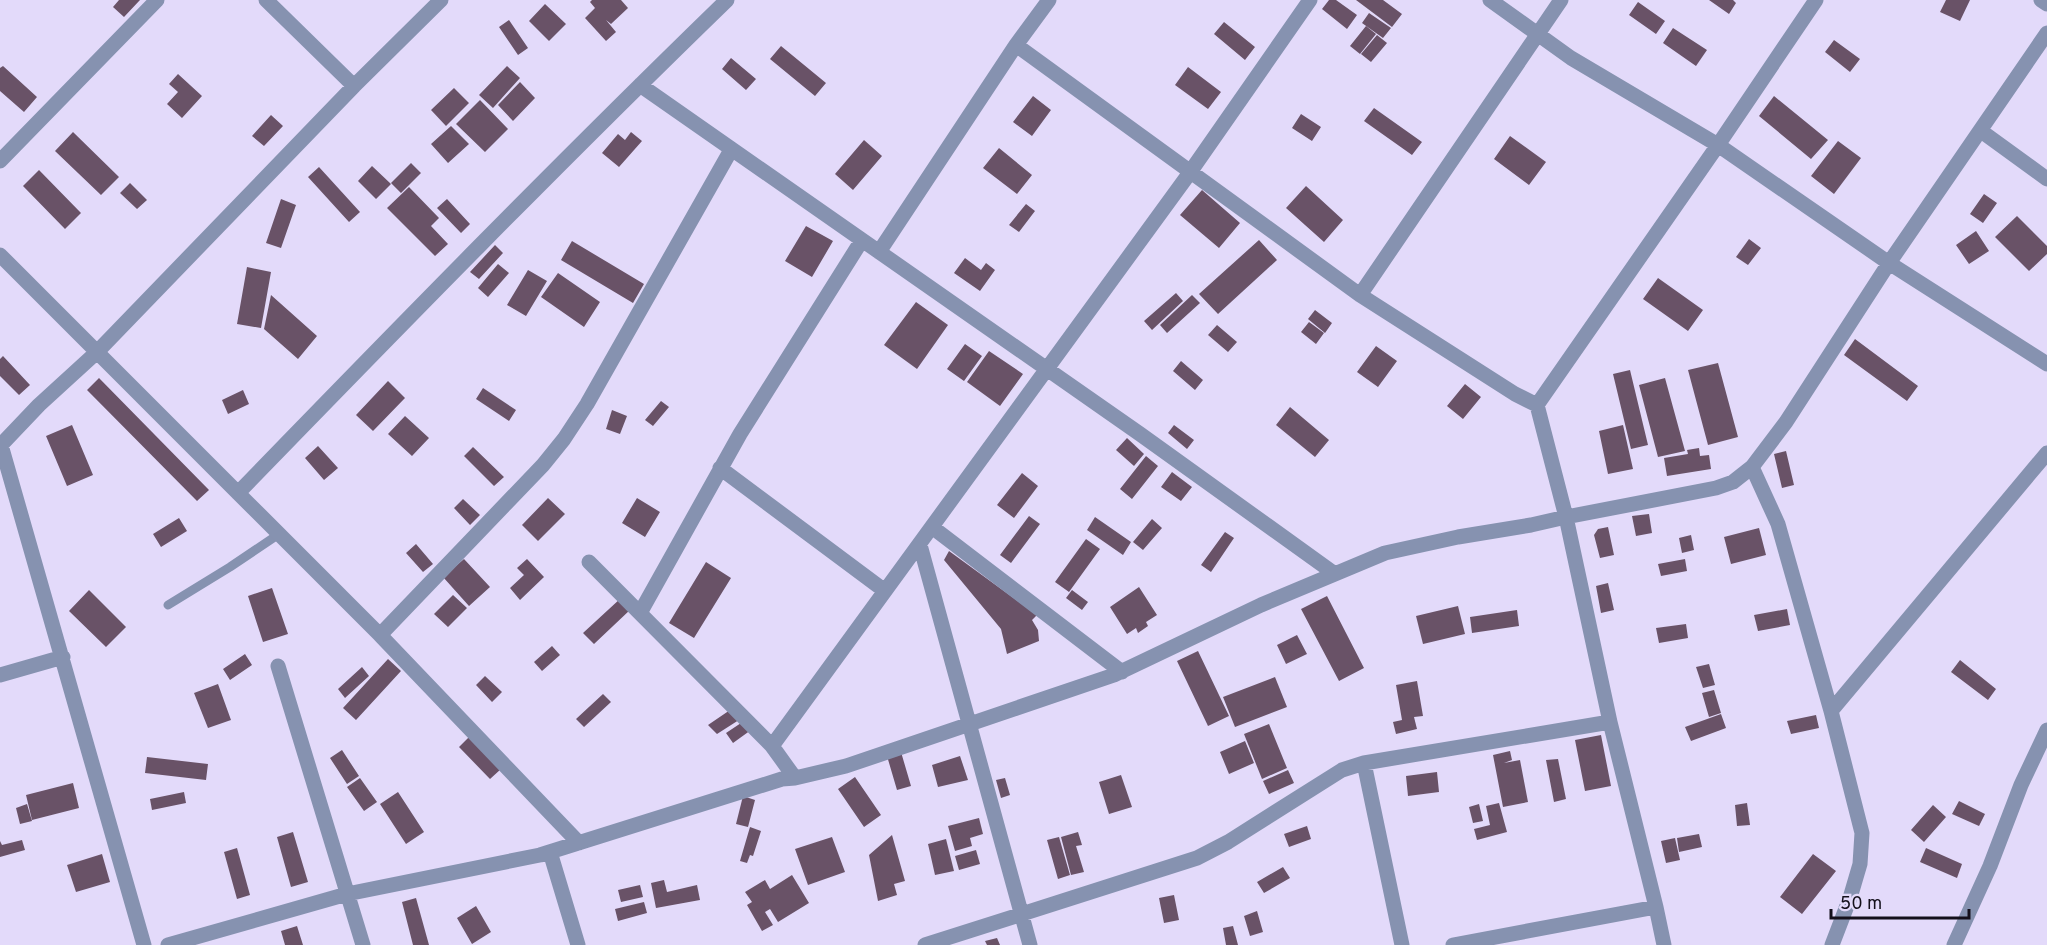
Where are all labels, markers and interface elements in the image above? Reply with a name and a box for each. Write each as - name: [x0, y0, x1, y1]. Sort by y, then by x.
- scale bar: [1831, 882, 1969, 920]
- text: 50 m: [1840, 893, 1882, 916]

